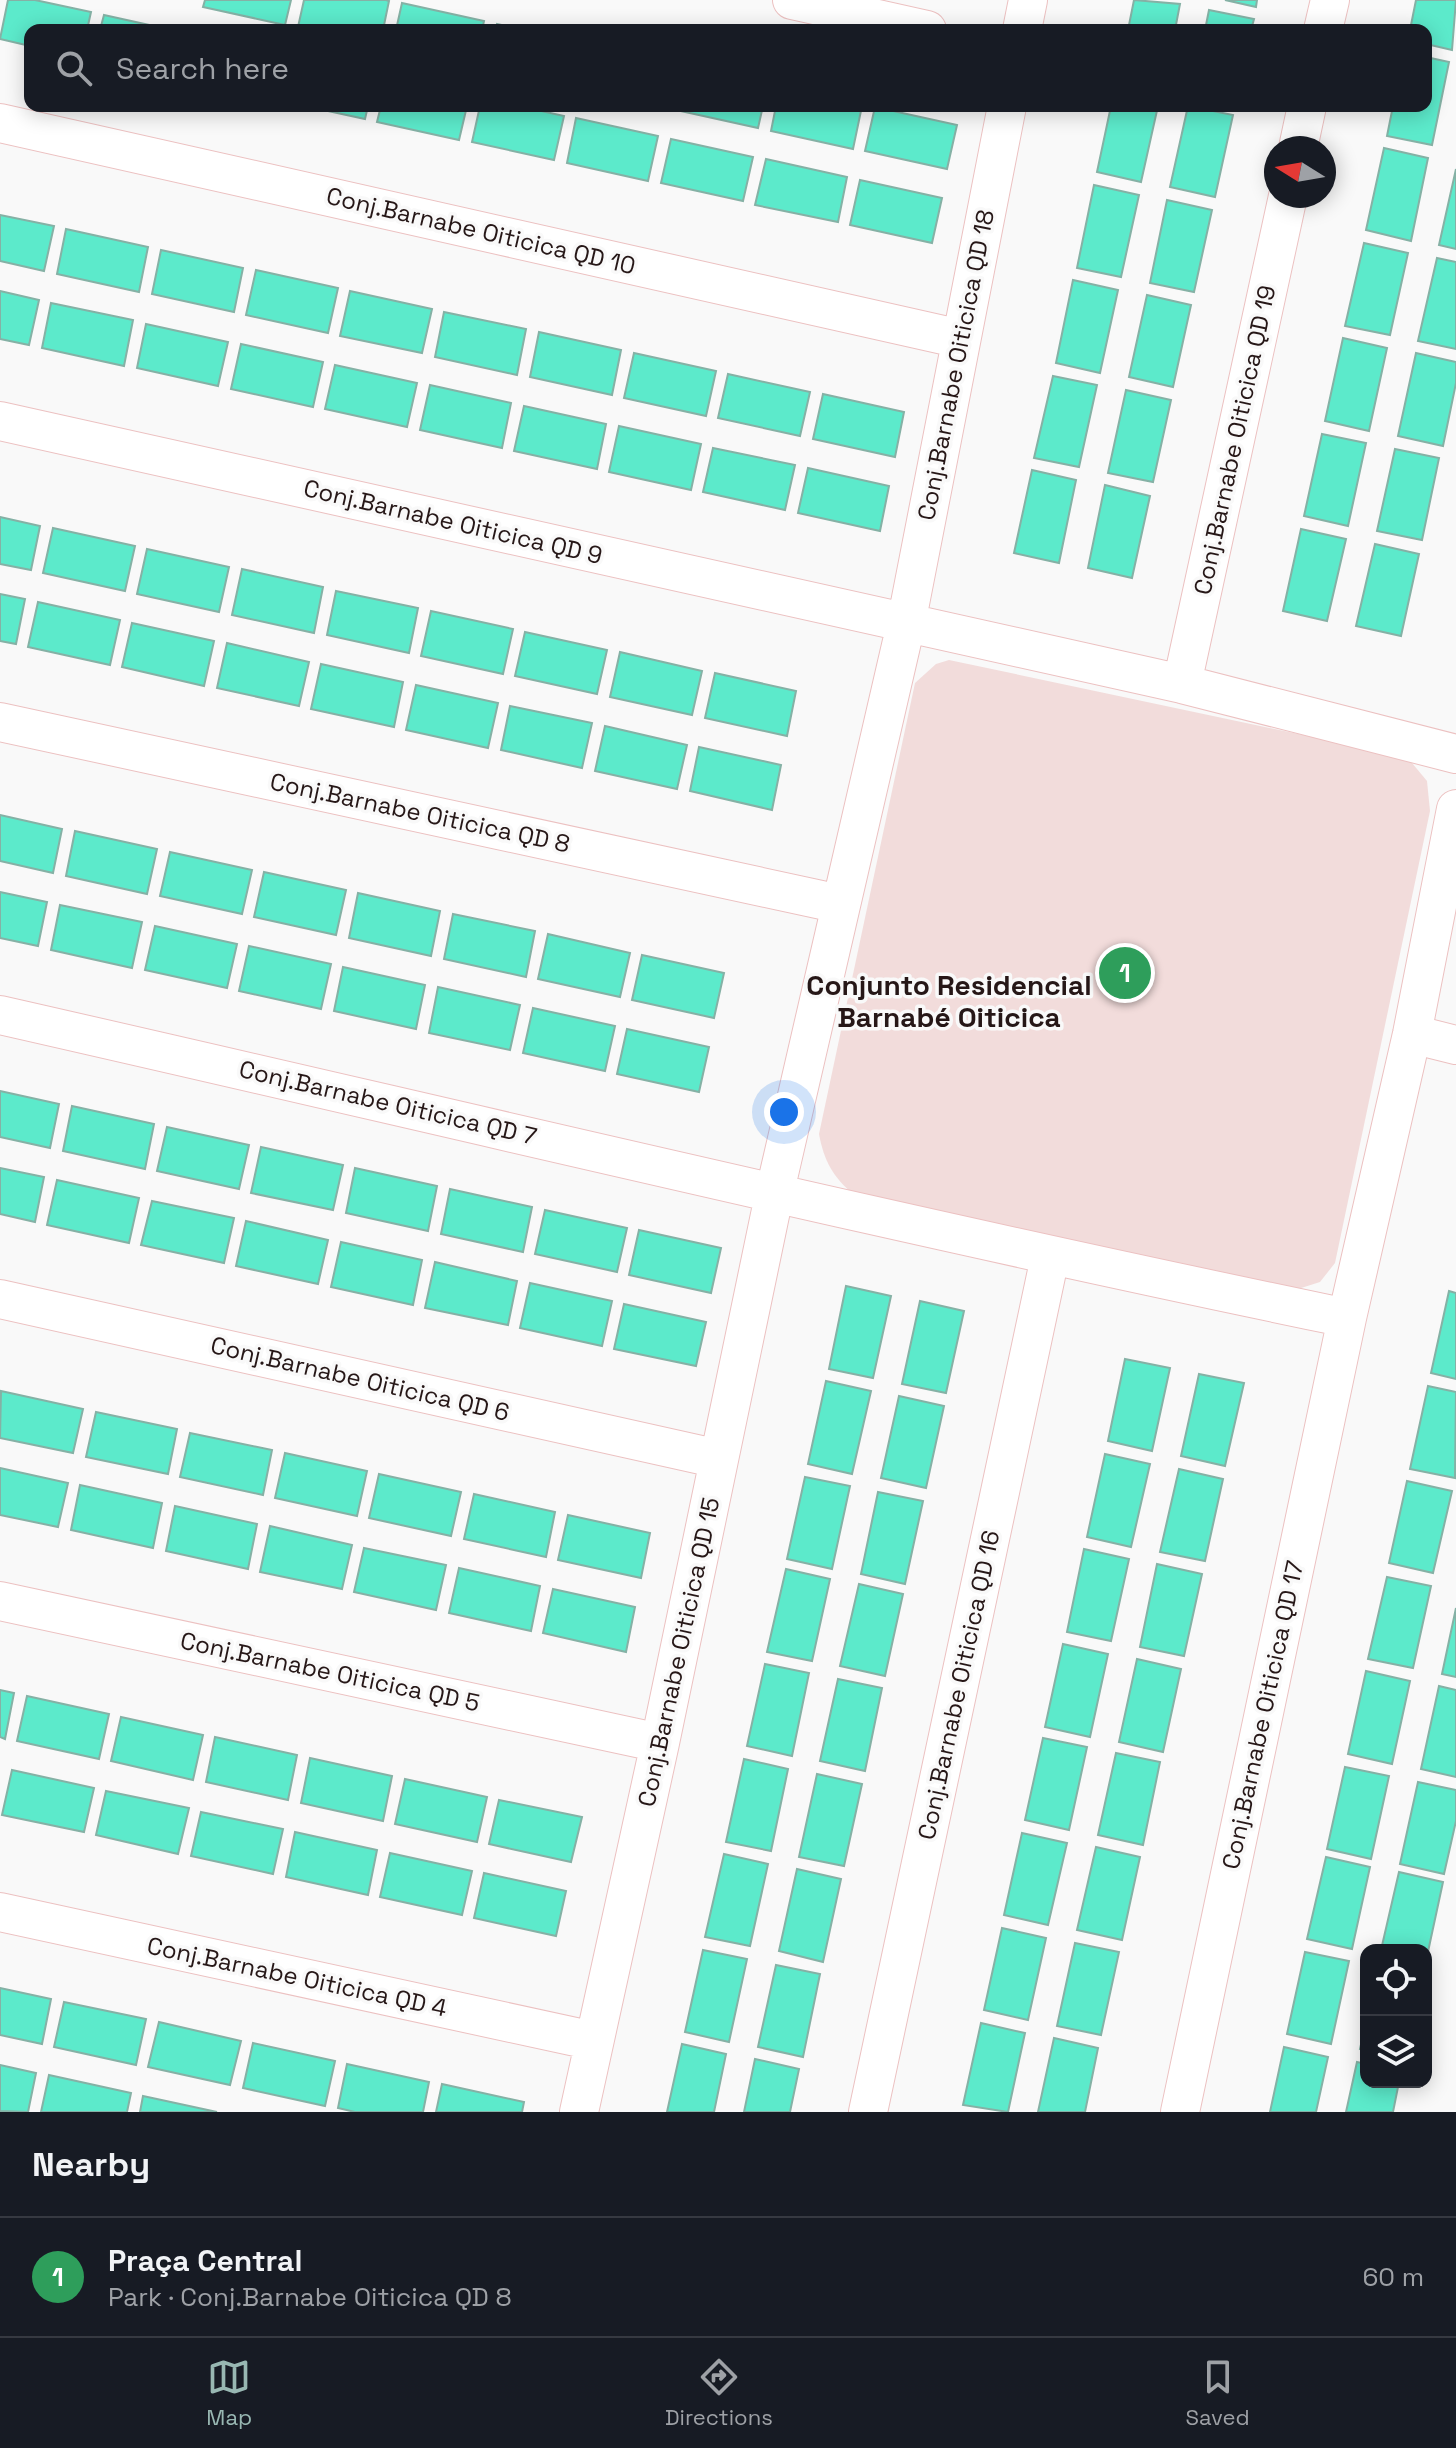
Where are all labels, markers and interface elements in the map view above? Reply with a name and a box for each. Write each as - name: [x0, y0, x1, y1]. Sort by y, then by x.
- search box: [24, 24, 1432, 112]
- icon: search: [52, 46, 96, 90]
- text: Search here: [116, 49, 289, 88]
- north arrow: [1264, 136, 1336, 208]
- street label: Conj.Barnabe Oiticica QD 10: [323, 180, 639, 281]
- street label: Conj.Barnabe Oiticica QD 18: [910, 207, 1001, 523]
- street label: Conj.Barnabe Oiticica QD 19: [1187, 282, 1282, 598]
- street label: Conj.Barnabe Oiticica QD 9: [301, 472, 606, 571]
- street label: Conj.Barnabe Oiticica QD 8: [267, 766, 573, 859]
- pin: 1: [1099, 943, 1151, 1003]
- district label: Conjunto Residencial Barnabé Oiticica: [806, 967, 1092, 1035]
- street label: Conj.Barnabe Oiticica QD 7: [236, 1053, 540, 1152]
- your location: [764, 1092, 804, 1132]
- street label: Conj.Barnabe Oiticica QD 6: [208, 1329, 513, 1428]
- street label: Conj.Barnabe Oiticica QD 15: [631, 1494, 726, 1809]
- street label: Conj.Barnabe Oiticica QD 16: [911, 1527, 1006, 1843]
- street label: Conj.Barnabe Oiticica QD 17: [1215, 1558, 1310, 1872]
- street label: Conj.Barnabe Oiticica QD 5: [178, 1625, 483, 1718]
- street label: Conj.Barnabe Oiticica QD 4: [144, 1930, 450, 2023]
- map controls: [1360, 1944, 1432, 2088]
- button: locate: [1360, 1944, 1432, 2016]
- button: layers: [1360, 2016, 1432, 2088]
- text: Nearby: [32, 2143, 150, 2186]
- text: Praça Central: [108, 2241, 302, 2280]
- text: 1: [52, 2260, 64, 2294]
- text: 60 m: [1362, 2260, 1424, 2294]
- text: Park · Conj.Barnabe Oiticica QD 8: [108, 2280, 512, 2314]
- tab: Map: [206, 2355, 252, 2431]
- tab: Directions: [665, 2355, 773, 2431]
- tab: Saved: [1185, 2355, 1250, 2431]

